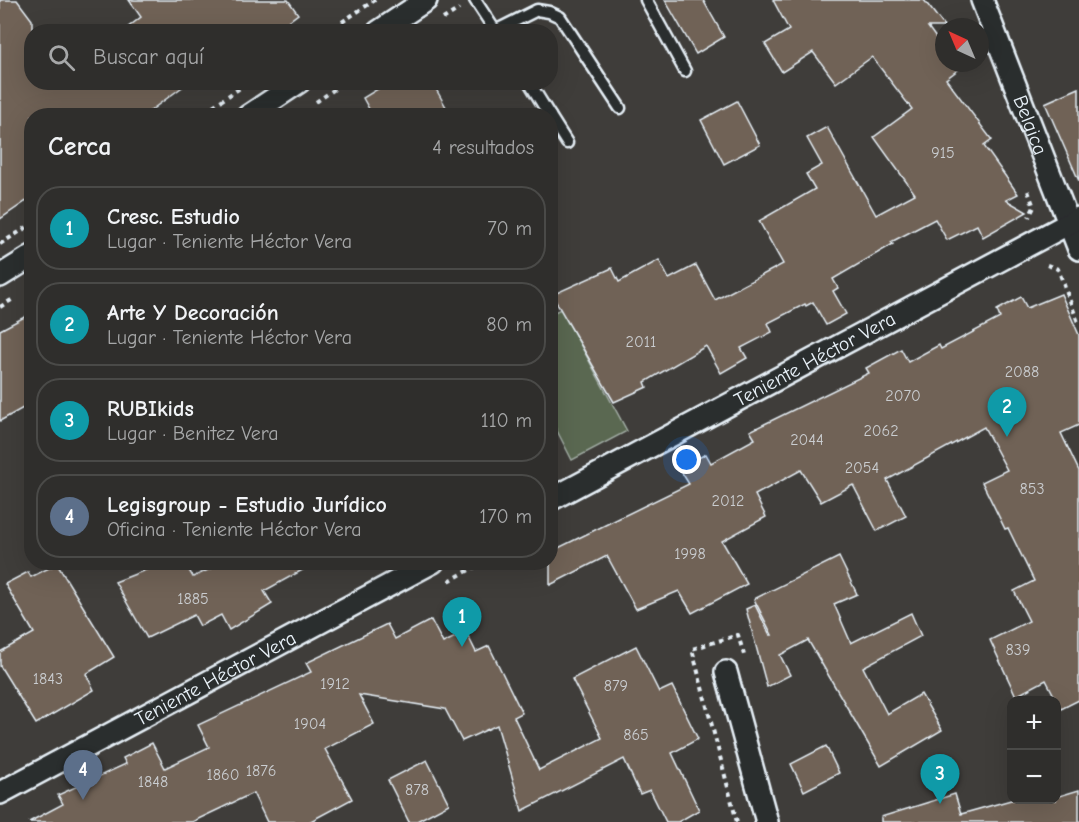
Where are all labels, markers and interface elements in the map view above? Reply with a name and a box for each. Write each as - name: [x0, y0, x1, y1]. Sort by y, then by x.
- north arrow: [935, 18, 989, 72]
- search box: [24, 24, 558, 90]
- icon: search: [45, 41, 78, 74]
- text: Buscar aquí: [93, 44, 204, 70]
- street label: Belgica: [1008, 92, 1052, 158]
- text: Cerca: [48, 132, 112, 162]
- text: 4 resultados: [432, 136, 534, 159]
- house number: 915: [931, 144, 955, 162]
- text: Cresc. Estudio: [107, 204, 240, 230]
- text: 1: [66, 217, 73, 240]
- text: 70 m: [487, 217, 532, 240]
- text: Lugar · Teniente Héctor Vera: [107, 230, 352, 253]
- text: Arte Y Decoración: [107, 300, 279, 326]
- street label: Teniente Héctor Vera: [730, 307, 900, 412]
- text: 2: [65, 313, 74, 336]
- text: 80 m: [486, 313, 532, 336]
- text: Lugar · Teniente Héctor Vera: [107, 326, 352, 349]
- house number: 2011: [626, 333, 656, 351]
- house number: 2088: [1005, 363, 1039, 381]
- house number: 2070: [885, 387, 921, 405]
- pin: 2: [988, 388, 1026, 437]
- text: RUBIkids: [107, 396, 194, 422]
- text: 3: [65, 409, 74, 432]
- text: 110 m: [481, 409, 532, 432]
- text: Lugar · Benitez Vera: [107, 422, 279, 445]
- house number: 2062: [863, 422, 899, 440]
- house number: 2044: [790, 431, 824, 449]
- your location: [672, 445, 701, 474]
- house number: 2054: [845, 459, 879, 477]
- house number: 853: [1019, 480, 1045, 498]
- text: Legisgroup - Estudio Jurídico: [107, 492, 387, 518]
- house number: 2012: [712, 492, 744, 510]
- text: 4: [65, 505, 74, 528]
- text: 170 m: [479, 505, 532, 528]
- text: Oficina · Teniente Héctor Vera: [107, 518, 362, 541]
- house number: 1998: [674, 545, 706, 563]
- house number: 1885: [177, 590, 209, 608]
- pin: 1: [442, 598, 482, 647]
- street label: Teniente Héctor Vera: [131, 626, 300, 731]
- house number: 839: [1006, 641, 1030, 659]
- house number: 1843: [33, 670, 63, 688]
- house number: 1912: [320, 675, 350, 693]
- house number: 879: [604, 677, 628, 695]
- map controls: [1007, 696, 1061, 804]
- button: +: [1007, 696, 1061, 750]
- house number: 1904: [294, 715, 326, 733]
- house number: 865: [623, 726, 649, 744]
- pin: 4: [64, 750, 103, 800]
- button: −: [1007, 750, 1061, 804]
- pin: 3: [920, 754, 960, 804]
- house number: 1876: [246, 762, 276, 780]
- house number: 1860: [207, 766, 240, 784]
- house number: 1848: [138, 773, 168, 791]
- house number: 878: [405, 781, 429, 799]

